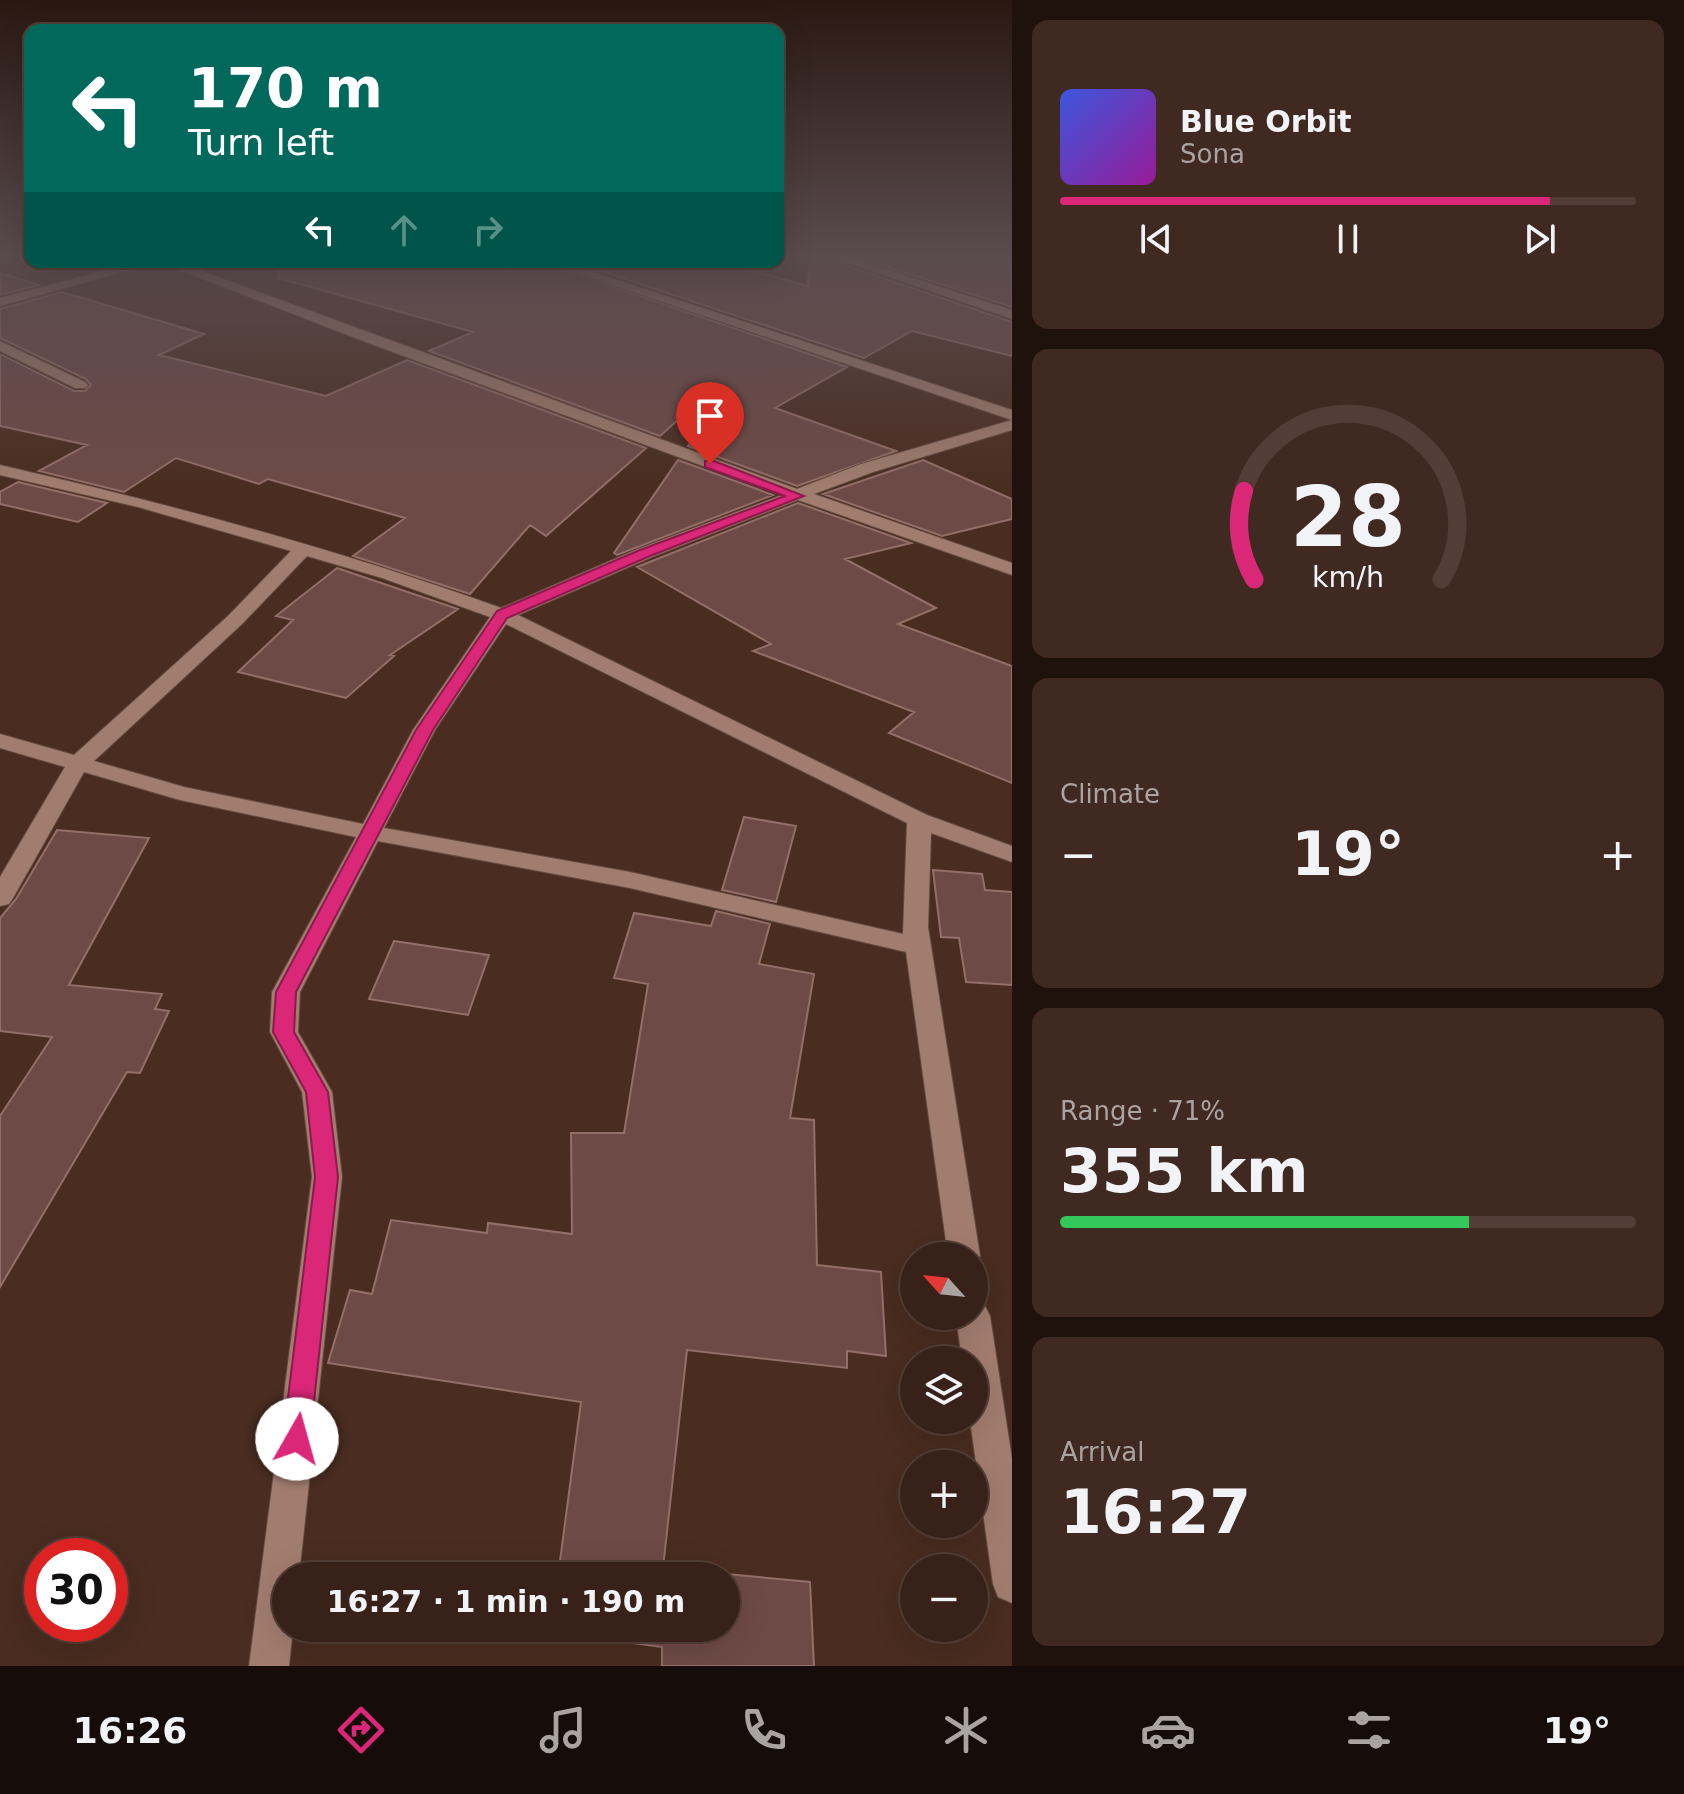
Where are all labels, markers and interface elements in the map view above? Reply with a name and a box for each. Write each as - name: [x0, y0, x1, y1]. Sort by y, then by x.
- text: 170 m: [188, 55, 383, 120]
- icon: left: [56, 56, 160, 160]
- text: Blue Orbit: [1180, 104, 1352, 139]
- text: Turn left: [188, 122, 334, 163]
- text: Sona: [1180, 139, 1245, 169]
- icon: left: [298, 208, 342, 252]
- icon: ahead: [382, 208, 426, 252]
- icon: right: [466, 208, 510, 252]
- icon: previous: [1134, 217, 1178, 261]
- icon: pause: [1326, 217, 1370, 261]
- icon: next: [1518, 217, 1562, 261]
- pin: [676, 382, 744, 464]
- icon: arrive: [688, 394, 732, 438]
- text: 28: [1290, 468, 1406, 565]
- text: km/h: [1312, 560, 1384, 594]
- text: Climate: [1060, 779, 1160, 809]
- text: 19°: [1291, 819, 1405, 889]
- text: −: [1060, 829, 1097, 880]
- text: +: [1599, 829, 1636, 880]
- text: Range · 71%: [1060, 1096, 1225, 1126]
- text: 355 km: [1060, 1136, 1309, 1206]
- north arrow: [900, 1242, 988, 1330]
- map controls: [900, 1242, 988, 1642]
- button: layers: [900, 1346, 988, 1434]
- position arrow: [255, 1397, 339, 1481]
- text: Arrival: [1060, 1437, 1144, 1467]
- button: +: [900, 1450, 988, 1538]
- text: 16:27: [1060, 1477, 1251, 1547]
- speed limit sign: 30: [24, 1538, 128, 1642]
- button: −: [900, 1554, 988, 1642]
- text: 16:27 · 1 min · 190 m: [327, 1584, 685, 1619]
- icon: directions: [333, 1702, 389, 1758]
- icon: music: [535, 1702, 591, 1758]
- icon: phone: [736, 1702, 792, 1758]
- icon: climate: [938, 1702, 994, 1758]
- icon: car: [1140, 1702, 1196, 1758]
- icon: filters: [1341, 1702, 1397, 1758]
- text: 16:26: [73, 1710, 187, 1751]
- text: 19°: [1543, 1710, 1611, 1751]

